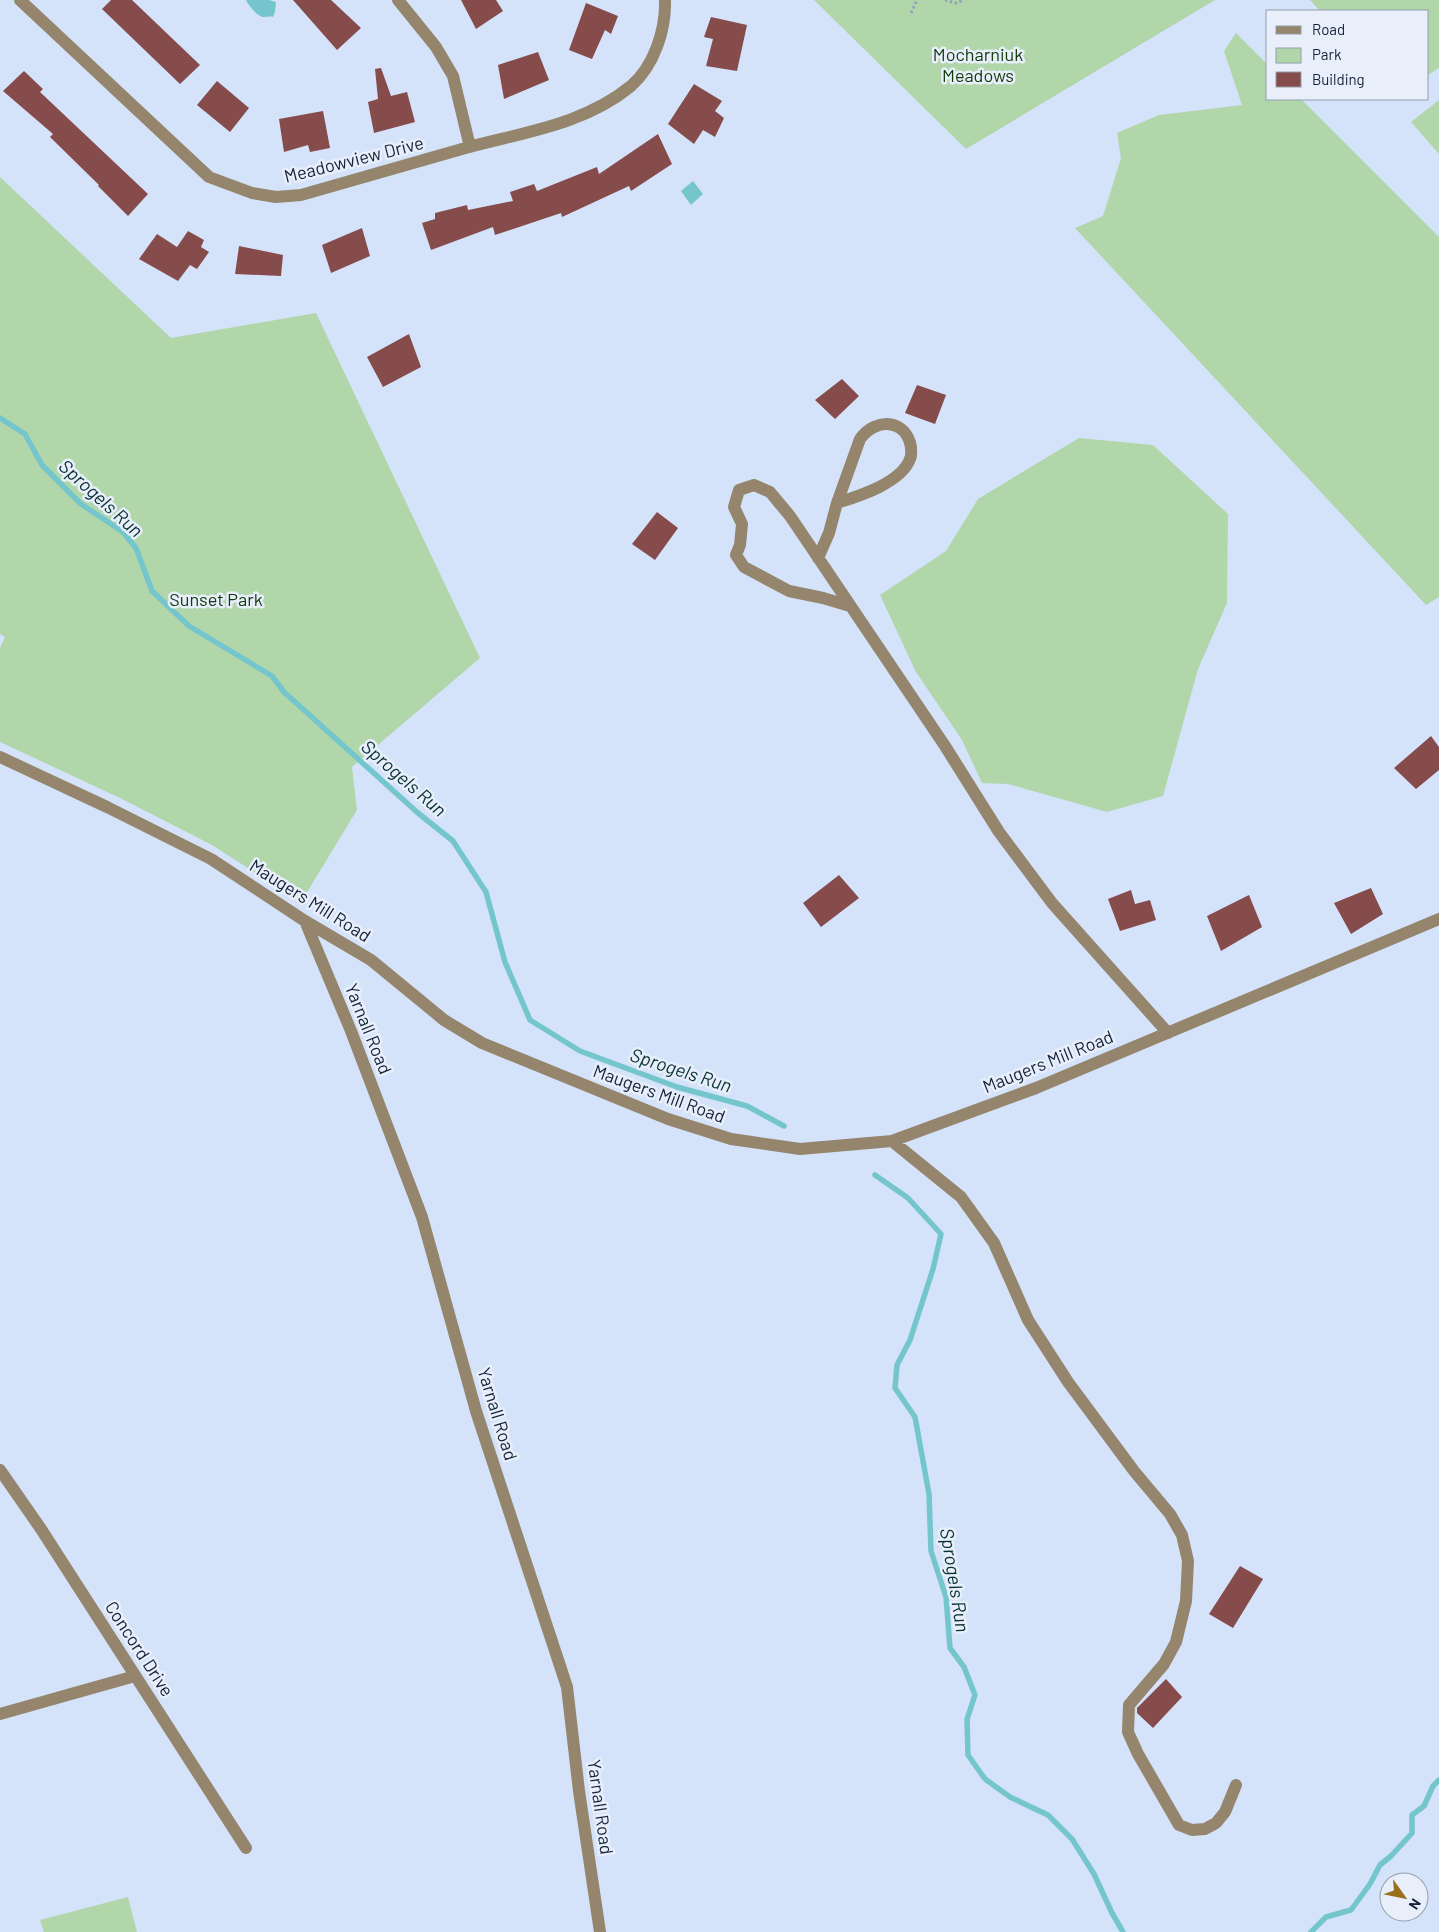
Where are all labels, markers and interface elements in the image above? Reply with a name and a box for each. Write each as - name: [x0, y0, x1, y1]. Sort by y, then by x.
- legend: [1266, 10, 1429, 100]
- text: Road: [1312, 20, 1345, 38]
- park label: Mocharniuk Meadows: [933, 43, 1023, 86]
- text: Park: [1312, 45, 1342, 63]
- text: Building: [1312, 70, 1365, 88]
- street label: Meadowview Drive: [282, 131, 426, 187]
- water label: Sprogels Run: [55, 454, 148, 541]
- park label: Sunset Park: [169, 588, 263, 610]
- water label: Sprogels Run: [357, 734, 452, 821]
- street label: Maugers Mill Road: [246, 854, 375, 946]
- street label: Yarnall Road: [341, 980, 397, 1077]
- street label: Maugers Mill Road: [979, 1025, 1116, 1097]
- water label: Sprogels Run: [628, 1042, 735, 1097]
- street label: Maugers Mill Road: [590, 1059, 728, 1127]
- street label: Yarnall Road: [473, 1365, 522, 1463]
- water label: Sprogels Run: [936, 1526, 975, 1634]
- street label: Concord Drive: [101, 1597, 179, 1700]
- street label: Yarnall Road: [583, 1758, 619, 1856]
- north arrow: [1379, 1872, 1429, 1922]
- text: N: [1406, 1896, 1425, 1913]

